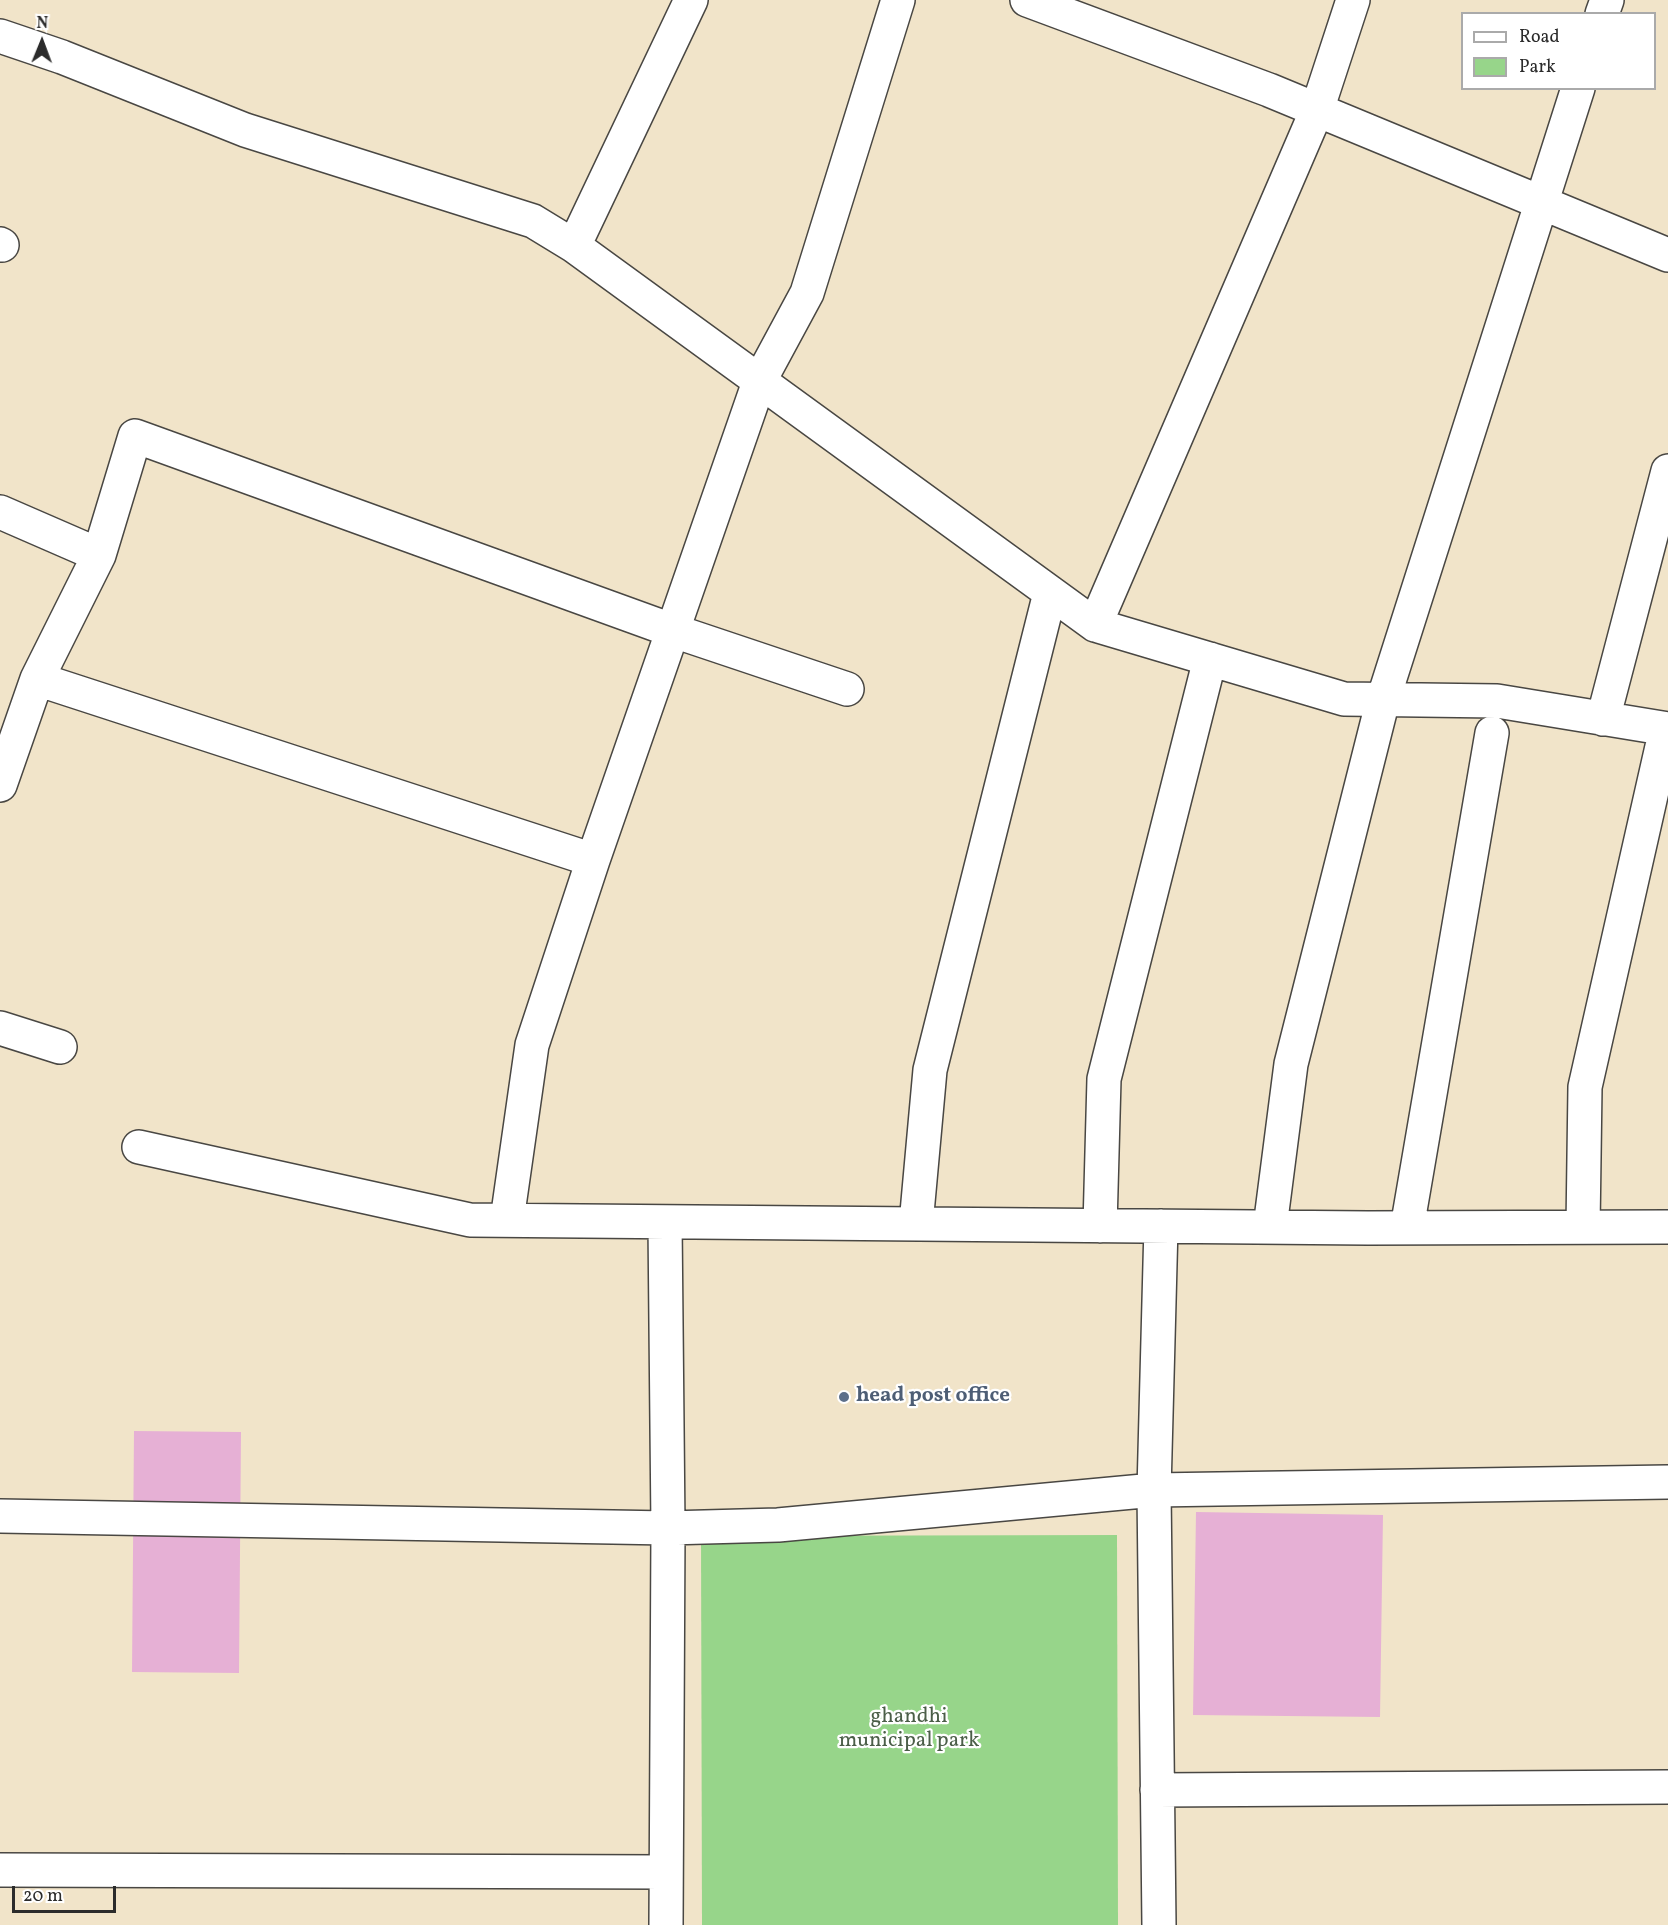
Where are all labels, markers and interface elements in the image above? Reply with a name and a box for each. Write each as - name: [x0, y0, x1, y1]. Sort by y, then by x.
- north arrow: [12, 12, 72, 72]
- legend: [1461, 12, 1656, 90]
- text: N: [36, 13, 48, 35]
- text: Road: [1519, 25, 1560, 50]
- text: Park: [1519, 55, 1556, 80]
- place label: head post office: [856, 1384, 1010, 1410]
- marker: head post office: [837, 1390, 851, 1404]
- park label: ghandhi municipal park: [839, 1705, 979, 1755]
- scale bar: [15, 1874, 118, 1912]
- text: 20 m: [23, 1884, 63, 1909]

